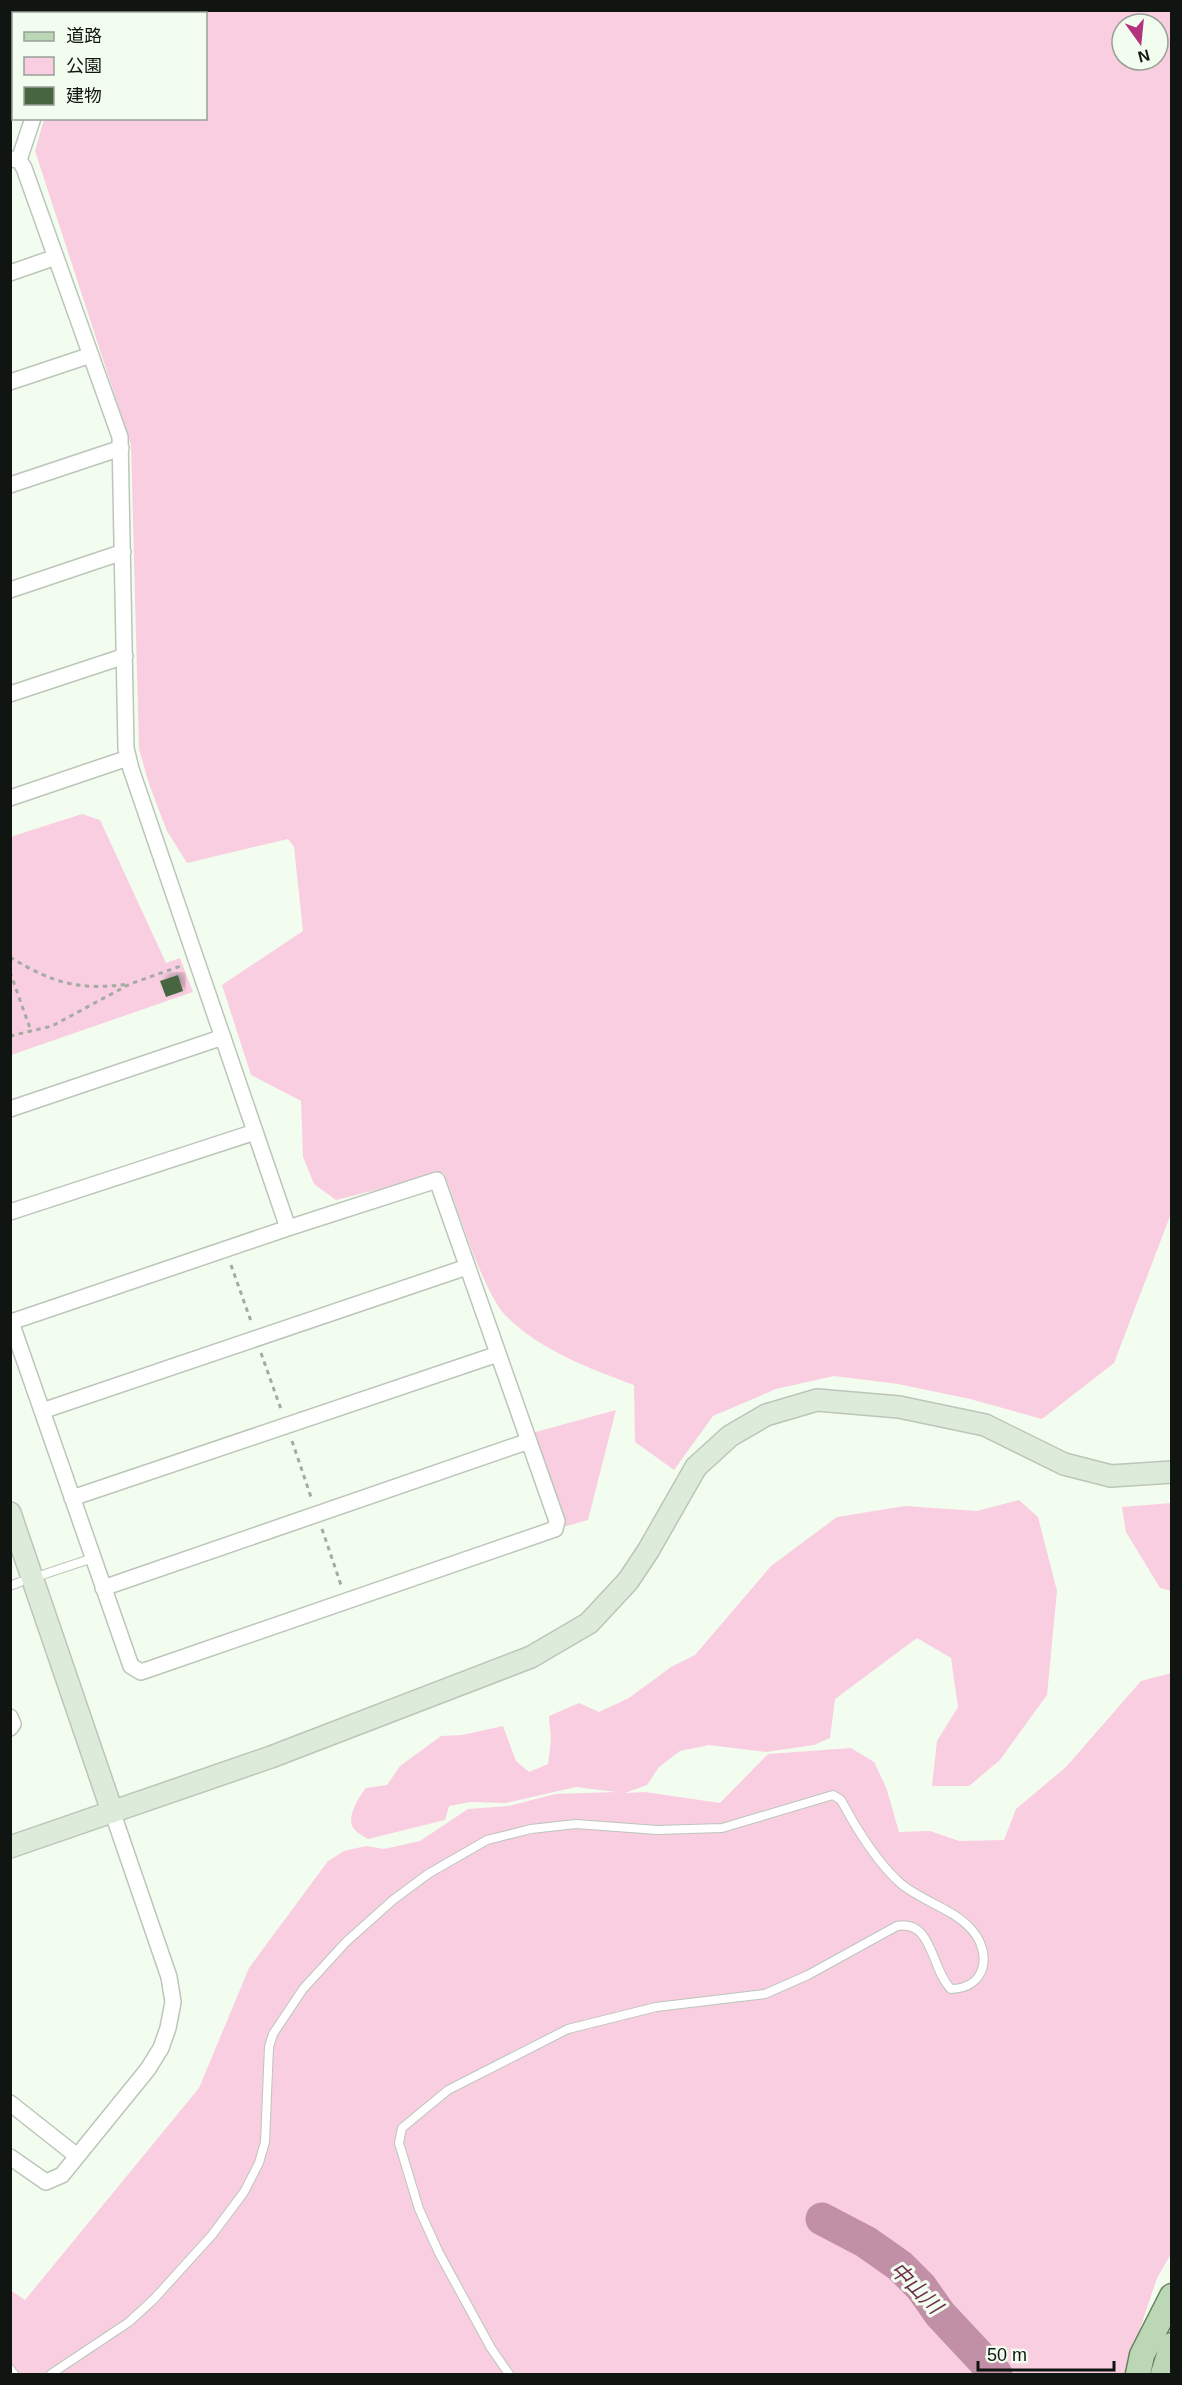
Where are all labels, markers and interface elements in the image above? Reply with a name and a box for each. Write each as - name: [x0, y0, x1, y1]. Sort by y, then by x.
- legend: [12, 12, 207, 120]
- north arrow: [1110, 12, 1170, 72]
- text: 道路: [66, 26, 102, 46]
- text: N: [1136, 46, 1152, 66]
- text: 公園: [66, 56, 102, 76]
- text: 建物: [66, 86, 102, 106]
- water label: 中山川: [886, 2257, 948, 2319]
- scale bar: [978, 2334, 1114, 2372]
- text: 50 m: [987, 2345, 1027, 2365]

